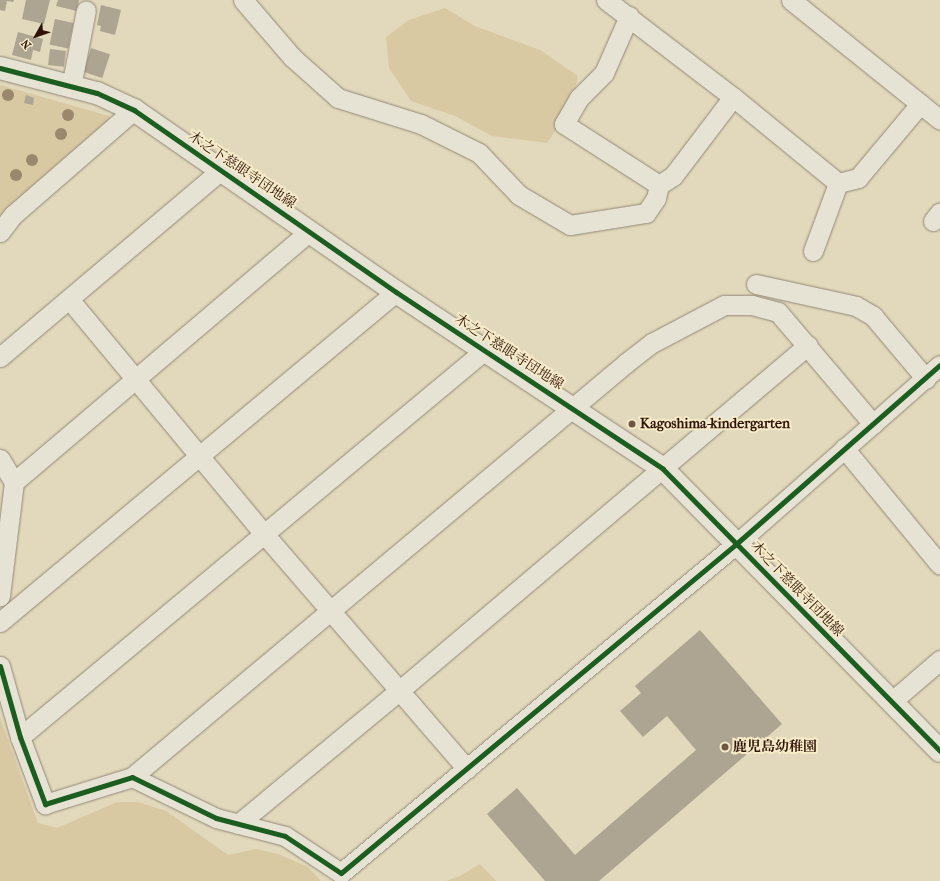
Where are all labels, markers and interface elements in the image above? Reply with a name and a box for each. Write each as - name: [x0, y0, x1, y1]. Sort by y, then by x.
- north arrow: [16, 16, 56, 56]
- text: N: [19, 37, 34, 51]
- street label: 木之下慈眼寺団地線: [185, 128, 299, 212]
- street label: 木之下慈眼寺団地線: [452, 311, 566, 393]
- place label: Kagoshima-kindergarten: [640, 416, 790, 432]
- marker: Kagoshima-kindergarten: [627, 419, 637, 429]
- street label: 木之下慈眼寺団地線: [747, 538, 847, 640]
- place label: 鹿児島幼稚園: [733, 739, 817, 755]
- marker: 鹿児島幼稚園: [720, 742, 730, 752]

